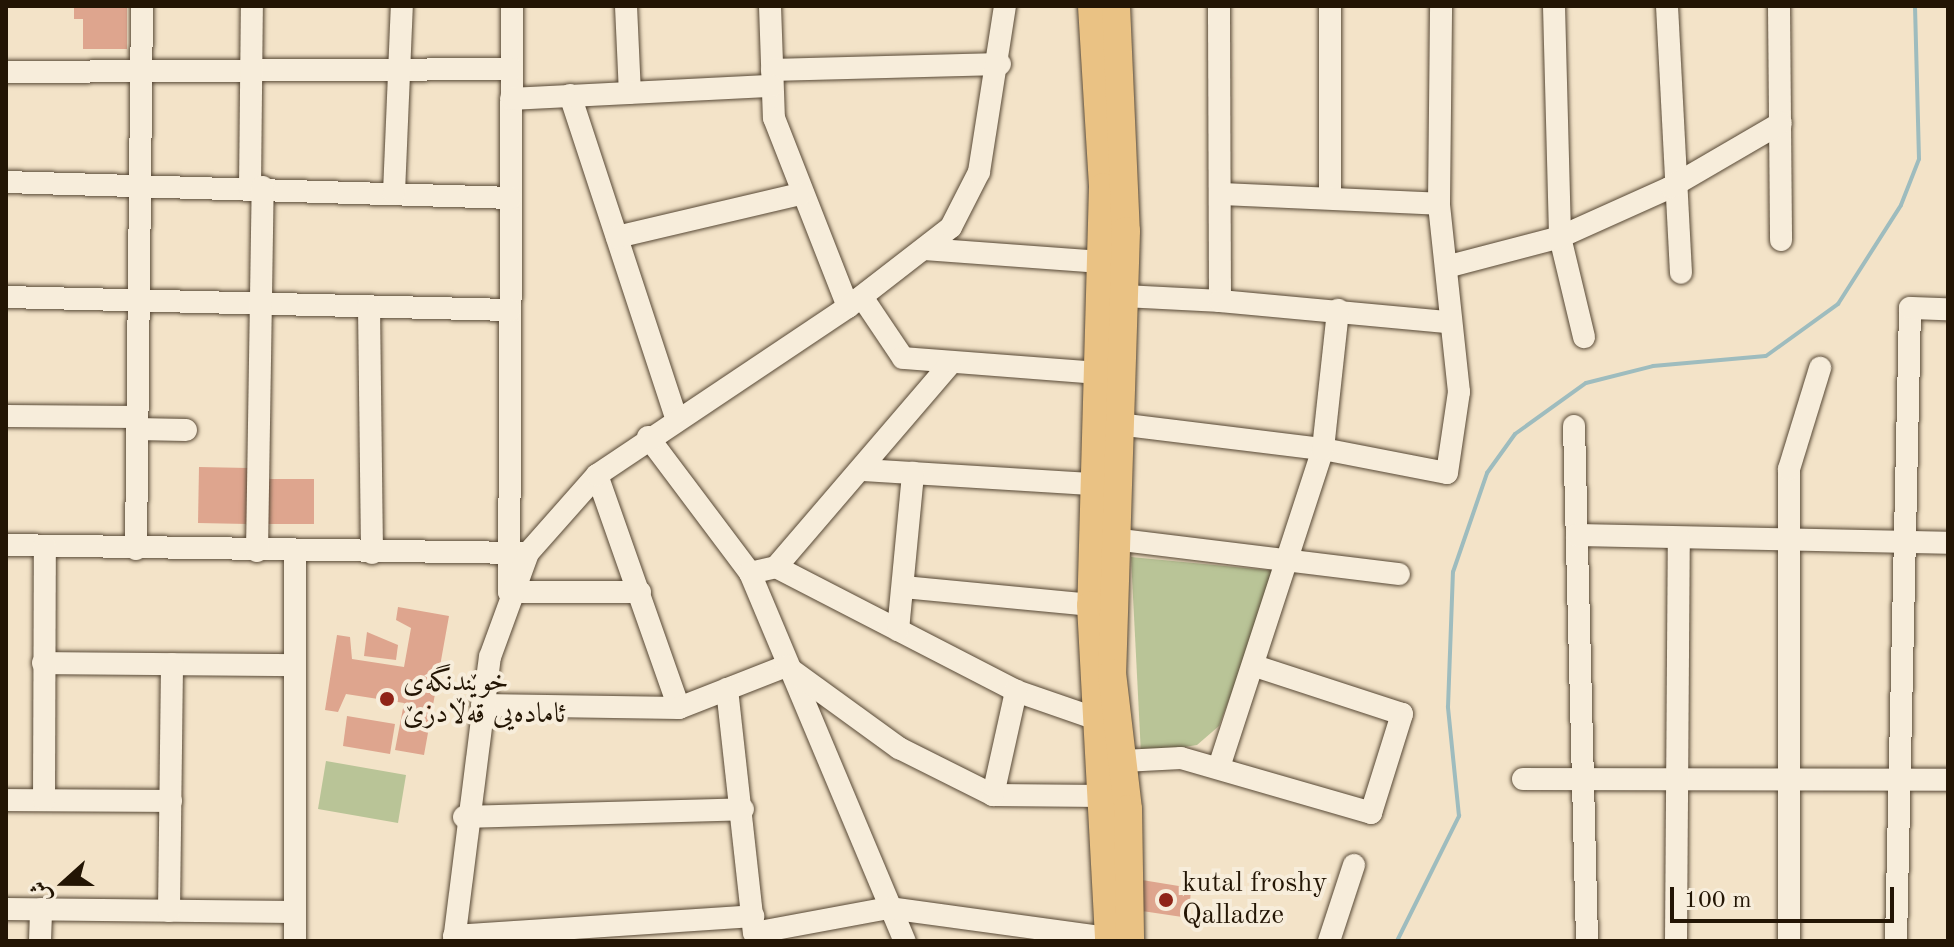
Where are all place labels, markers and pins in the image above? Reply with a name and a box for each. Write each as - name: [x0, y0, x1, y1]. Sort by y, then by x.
- place label: خوێندنگەی ئامادەیی قەڵادزێ: [403, 666, 565, 732]
- marker: خوێندنگەی ئامادەیی قەڵادزێ: [378, 690, 396, 708]
- place label: kutal froshy Qalladze: [1182, 867, 1327, 933]
- marker: kutal froshy Qalladze: [1157, 891, 1175, 909]

